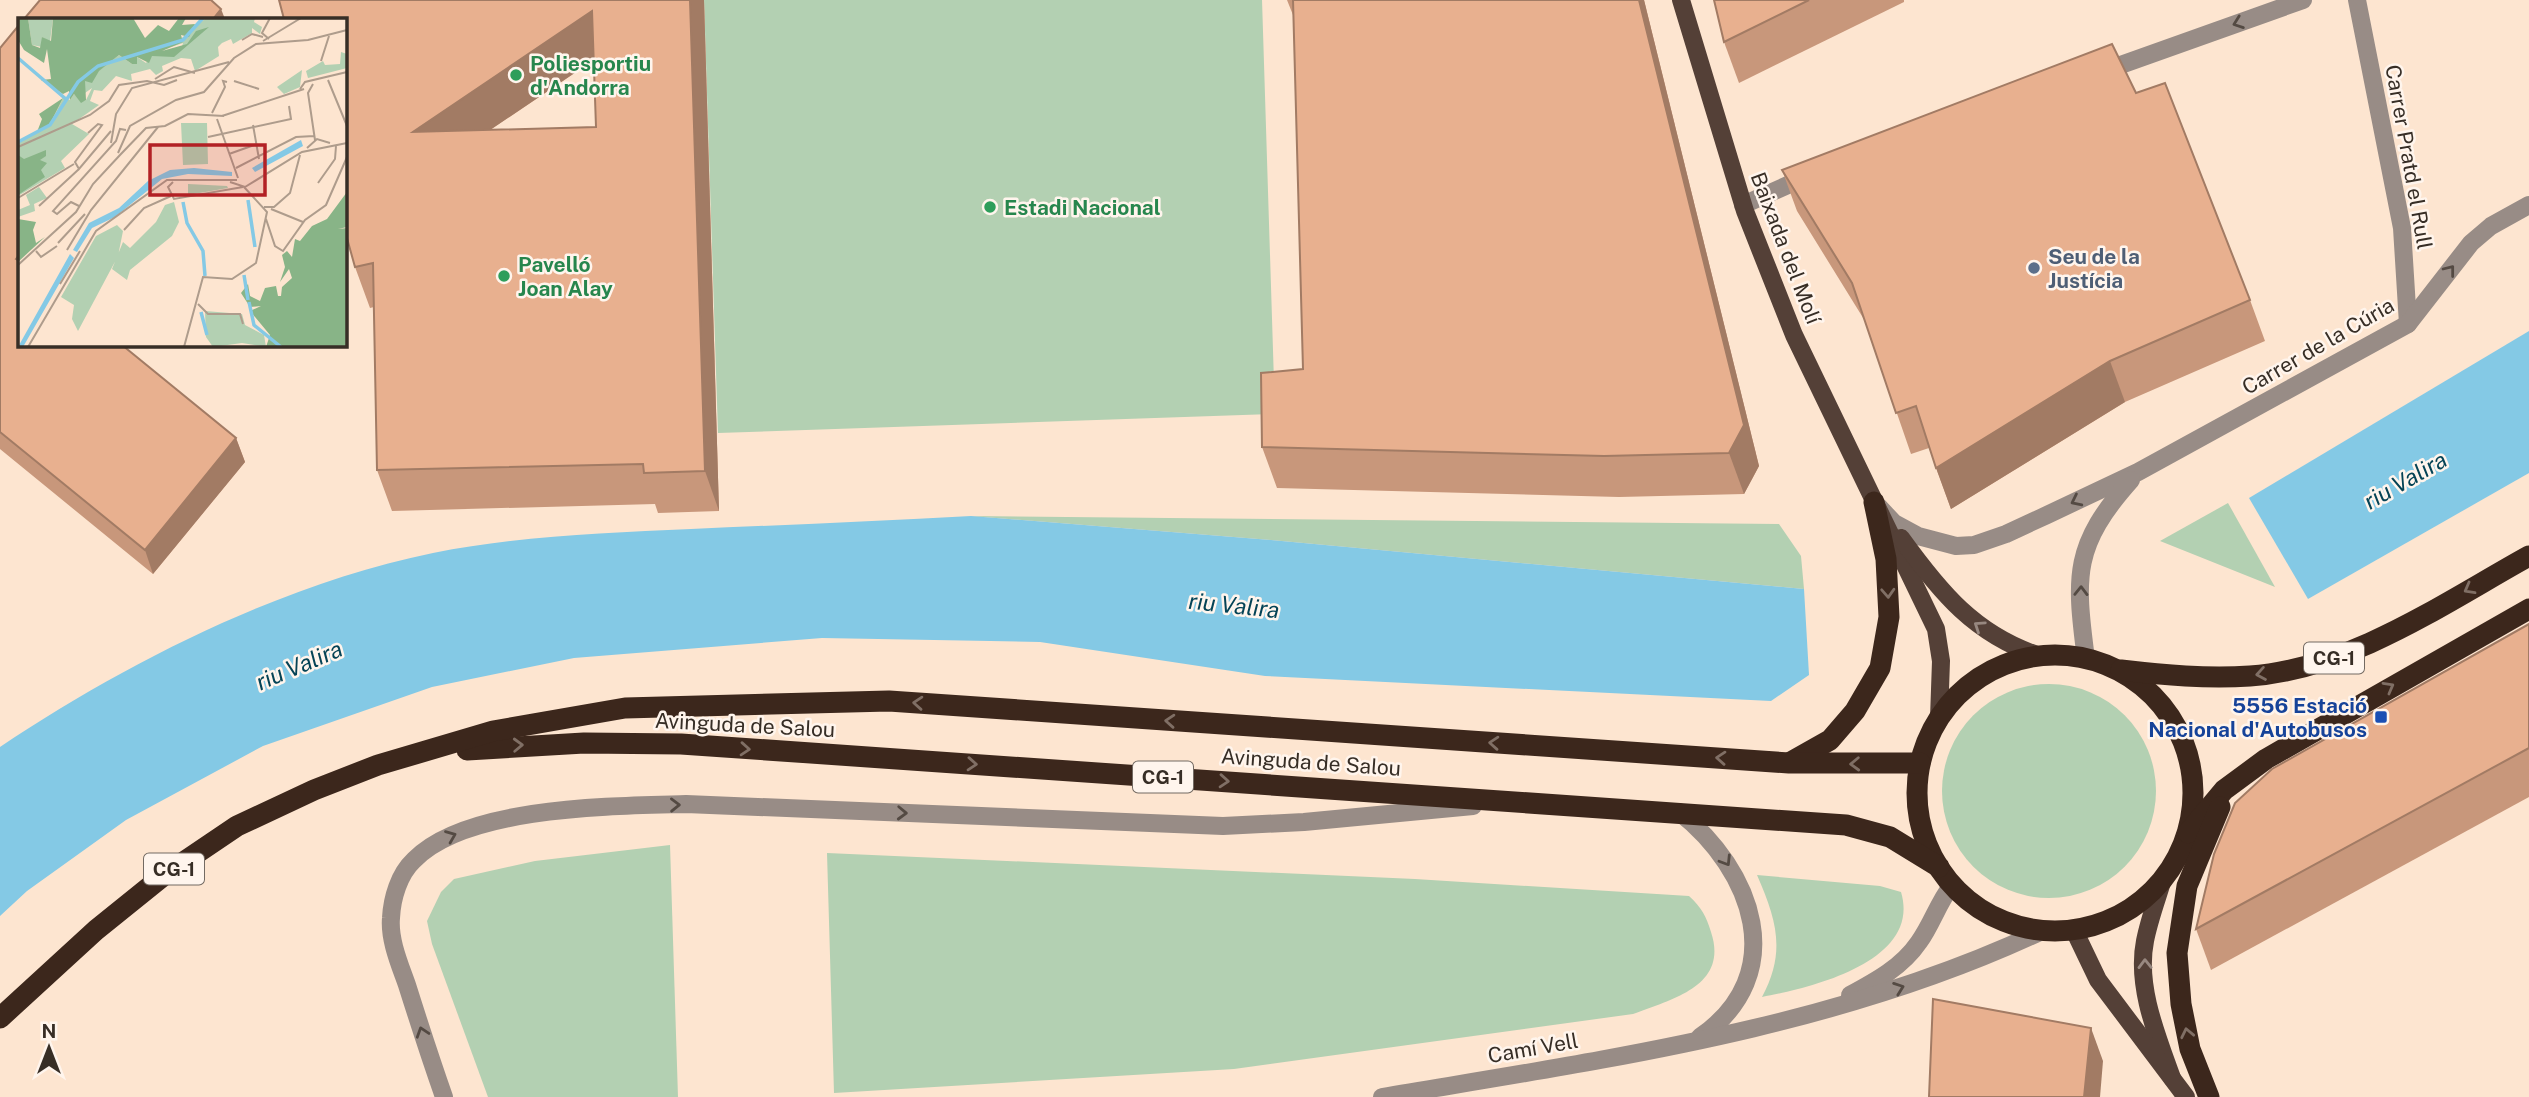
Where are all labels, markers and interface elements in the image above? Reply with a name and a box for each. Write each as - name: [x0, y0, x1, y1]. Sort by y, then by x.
- one-way arrow: [2233, 15, 2245, 29]
- inset map: [18, 18, 346, 346]
- place label: Poliesportiu d'Andorra: [530, 51, 651, 100]
- street label: Carrer Pratd el Rull: [2380, 63, 2438, 251]
- marker: Poliesportiu d'Andorra: [508, 67, 524, 83]
- street label: Baixada del Molí: [1746, 169, 1827, 328]
- place label: Estadi Nacional: [1004, 195, 1161, 220]
- marker: Estadi Nacional: [982, 199, 998, 215]
- place label: Seu de la Justícia: [2048, 244, 2140, 293]
- place label: Pavelló Joan Alay: [518, 252, 613, 301]
- marker: Seu de la Justícia: [2026, 260, 2042, 276]
- one-way arrow: [2441, 265, 2454, 277]
- marker: Pavelló Joan Alay: [496, 268, 512, 284]
- street label: Carrer de la Cúria: [2238, 292, 2398, 400]
- water label: riu Valira: [2359, 446, 2451, 514]
- one-way arrow: [2071, 493, 2083, 507]
- one-way arrow: [2464, 581, 2477, 594]
- one-way arrow: [2073, 585, 2088, 596]
- water label: riu Valira: [1187, 587, 1281, 623]
- one-way arrow: [1880, 588, 1895, 599]
- one-way arrow: [1974, 622, 1987, 634]
- water label: riu Valira: [252, 635, 346, 695]
- road number: CG-1: [2304, 642, 2364, 674]
- one-way arrow: [2255, 666, 2267, 681]
- one-way arrow: [2382, 682, 2394, 695]
- place label: 5556 Estació Nacional d'Autobusos: [2148, 693, 2367, 742]
- one-way arrow: [912, 696, 923, 711]
- street label: Avinguda de Salou: [654, 708, 836, 742]
- marker: 5556 Estació Nacional d'Autobusos: [2373, 709, 2389, 725]
- one-way arrow: [1164, 713, 1175, 728]
- one-way arrow: [1489, 736, 1500, 751]
- one-way arrow: [513, 738, 524, 753]
- one-way arrow: [740, 741, 751, 756]
- street label: Avinguda de Salou: [1220, 743, 1402, 781]
- one-way arrow: [1716, 751, 1727, 766]
- one-way arrow: [967, 756, 978, 771]
- one-way arrow: [1849, 757, 1860, 772]
- road number: CG-1: [1133, 762, 1193, 792]
- one-way arrow: [1218, 773, 1229, 788]
- one-way arrow: [670, 797, 681, 812]
- one-way arrow: [897, 805, 908, 820]
- one-way arrow: [444, 830, 456, 844]
- road number: CG-1: [144, 854, 204, 884]
- one-way arrow: [1718, 854, 1731, 867]
- one-way arrow: [2137, 959, 2152, 970]
- one-way arrow: [1892, 982, 1904, 996]
- north arrow: [14, 1013, 84, 1083]
- text: N: [42, 1020, 56, 1042]
- one-way arrow: [416, 1026, 431, 1038]
- one-way arrow: [2180, 1027, 2195, 1039]
- street label: Camí Vell: [1486, 1028, 1580, 1068]

